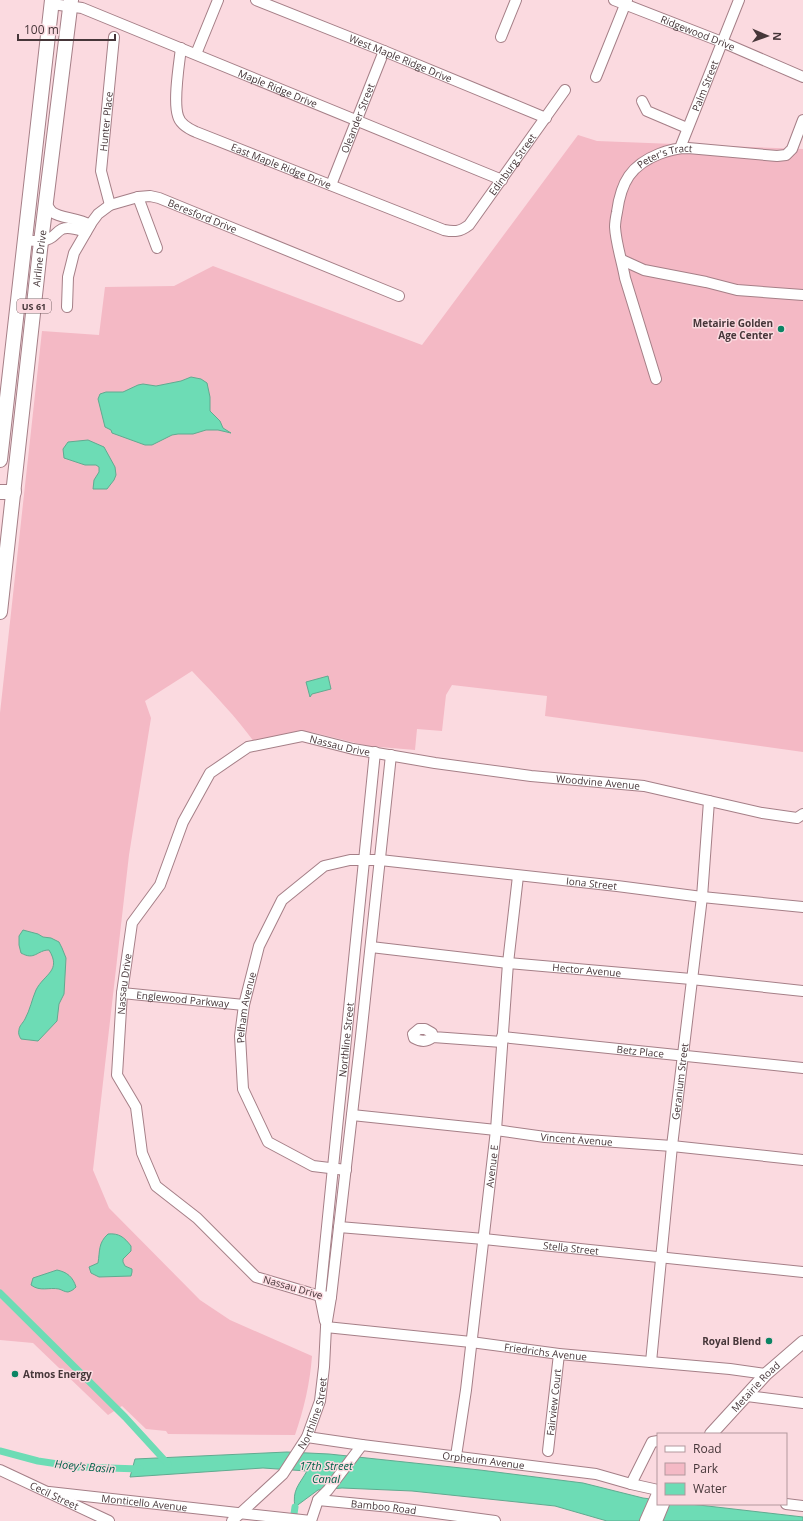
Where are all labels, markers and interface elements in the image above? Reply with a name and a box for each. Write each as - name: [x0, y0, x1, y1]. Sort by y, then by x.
- street label: Ridgewood Drive: [659, 12, 738, 54]
- scale bar: [18, 16, 115, 42]
- north arrow: [747, 16, 787, 56]
- text: 100 m: [24, 21, 59, 38]
- street label: West Maple Ridge Drive: [347, 31, 455, 86]
- text: N: [770, 32, 785, 41]
- street label: Palm Street: [688, 58, 721, 113]
- street label: Maple Ridge Drive: [236, 66, 320, 111]
- street label: Oleander Street: [337, 81, 378, 155]
- street label: Hunter Place: [96, 90, 116, 152]
- street label: Edinburg Street: [485, 130, 539, 198]
- street label: East Maple Ridge Drive: [229, 140, 334, 192]
- street label: Peter's Tract: [634, 141, 693, 171]
- street label: Beresford Drive: [166, 195, 239, 236]
- street label: Airline Drive: [29, 229, 49, 287]
- road number: US 61: [17, 299, 51, 313]
- place label: Metairie Golden Age Center: [693, 316, 773, 342]
- marker: Metairie Golden Age Center: [776, 324, 786, 334]
- street label: Nassau Drive: [308, 731, 371, 759]
- street label: Woodvine Avenue: [556, 771, 641, 793]
- street label: Iona Street: [565, 873, 618, 893]
- street label: Nassau Drive: [114, 952, 135, 1015]
- street label: Hector Avenue: [552, 960, 622, 980]
- street label: Pelham Avenue: [233, 970, 259, 1044]
- street label: Englewood Parkway: [136, 987, 231, 1011]
- street label: Northline Street: [335, 1001, 357, 1078]
- street label: Betz Place: [616, 1042, 665, 1061]
- street label: Geranium Street: [668, 1042, 691, 1121]
- street label: Vincent Avenue: [540, 1129, 614, 1149]
- street label: Avenue E: [482, 1144, 501, 1188]
- street label: Stella Street: [543, 1238, 600, 1258]
- street label: Nassau Drive: [262, 1272, 325, 1302]
- place label: Royal Blend: [702, 1334, 761, 1348]
- marker: Royal Blend: [764, 1336, 774, 1346]
- street label: Friedrichs Avenue: [503, 1340, 588, 1363]
- street label: Metairie Road: [728, 1358, 783, 1415]
- place label: Atmos Energy: [23, 1367, 92, 1381]
- street label: Fairview Court: [543, 1368, 564, 1436]
- marker: Atmos Energy: [10, 1369, 20, 1379]
- street label: Northline Street: [294, 1376, 330, 1452]
- legend: [657, 1433, 787, 1505]
- text: Road: [693, 1440, 722, 1457]
- street label: Orpheum Avenue: [442, 1448, 526, 1472]
- water label: Hoey's Basin: [54, 1456, 116, 1476]
- water label: 17th Street Canal: [299, 1458, 353, 1486]
- text: Park: [693, 1460, 719, 1477]
- street label: Cecil Street: [28, 1478, 81, 1513]
- text: Water: [693, 1480, 727, 1497]
- street label: Monticello Avenue: [101, 1491, 188, 1514]
- street label: Bamboo Road: [350, 1496, 417, 1517]

